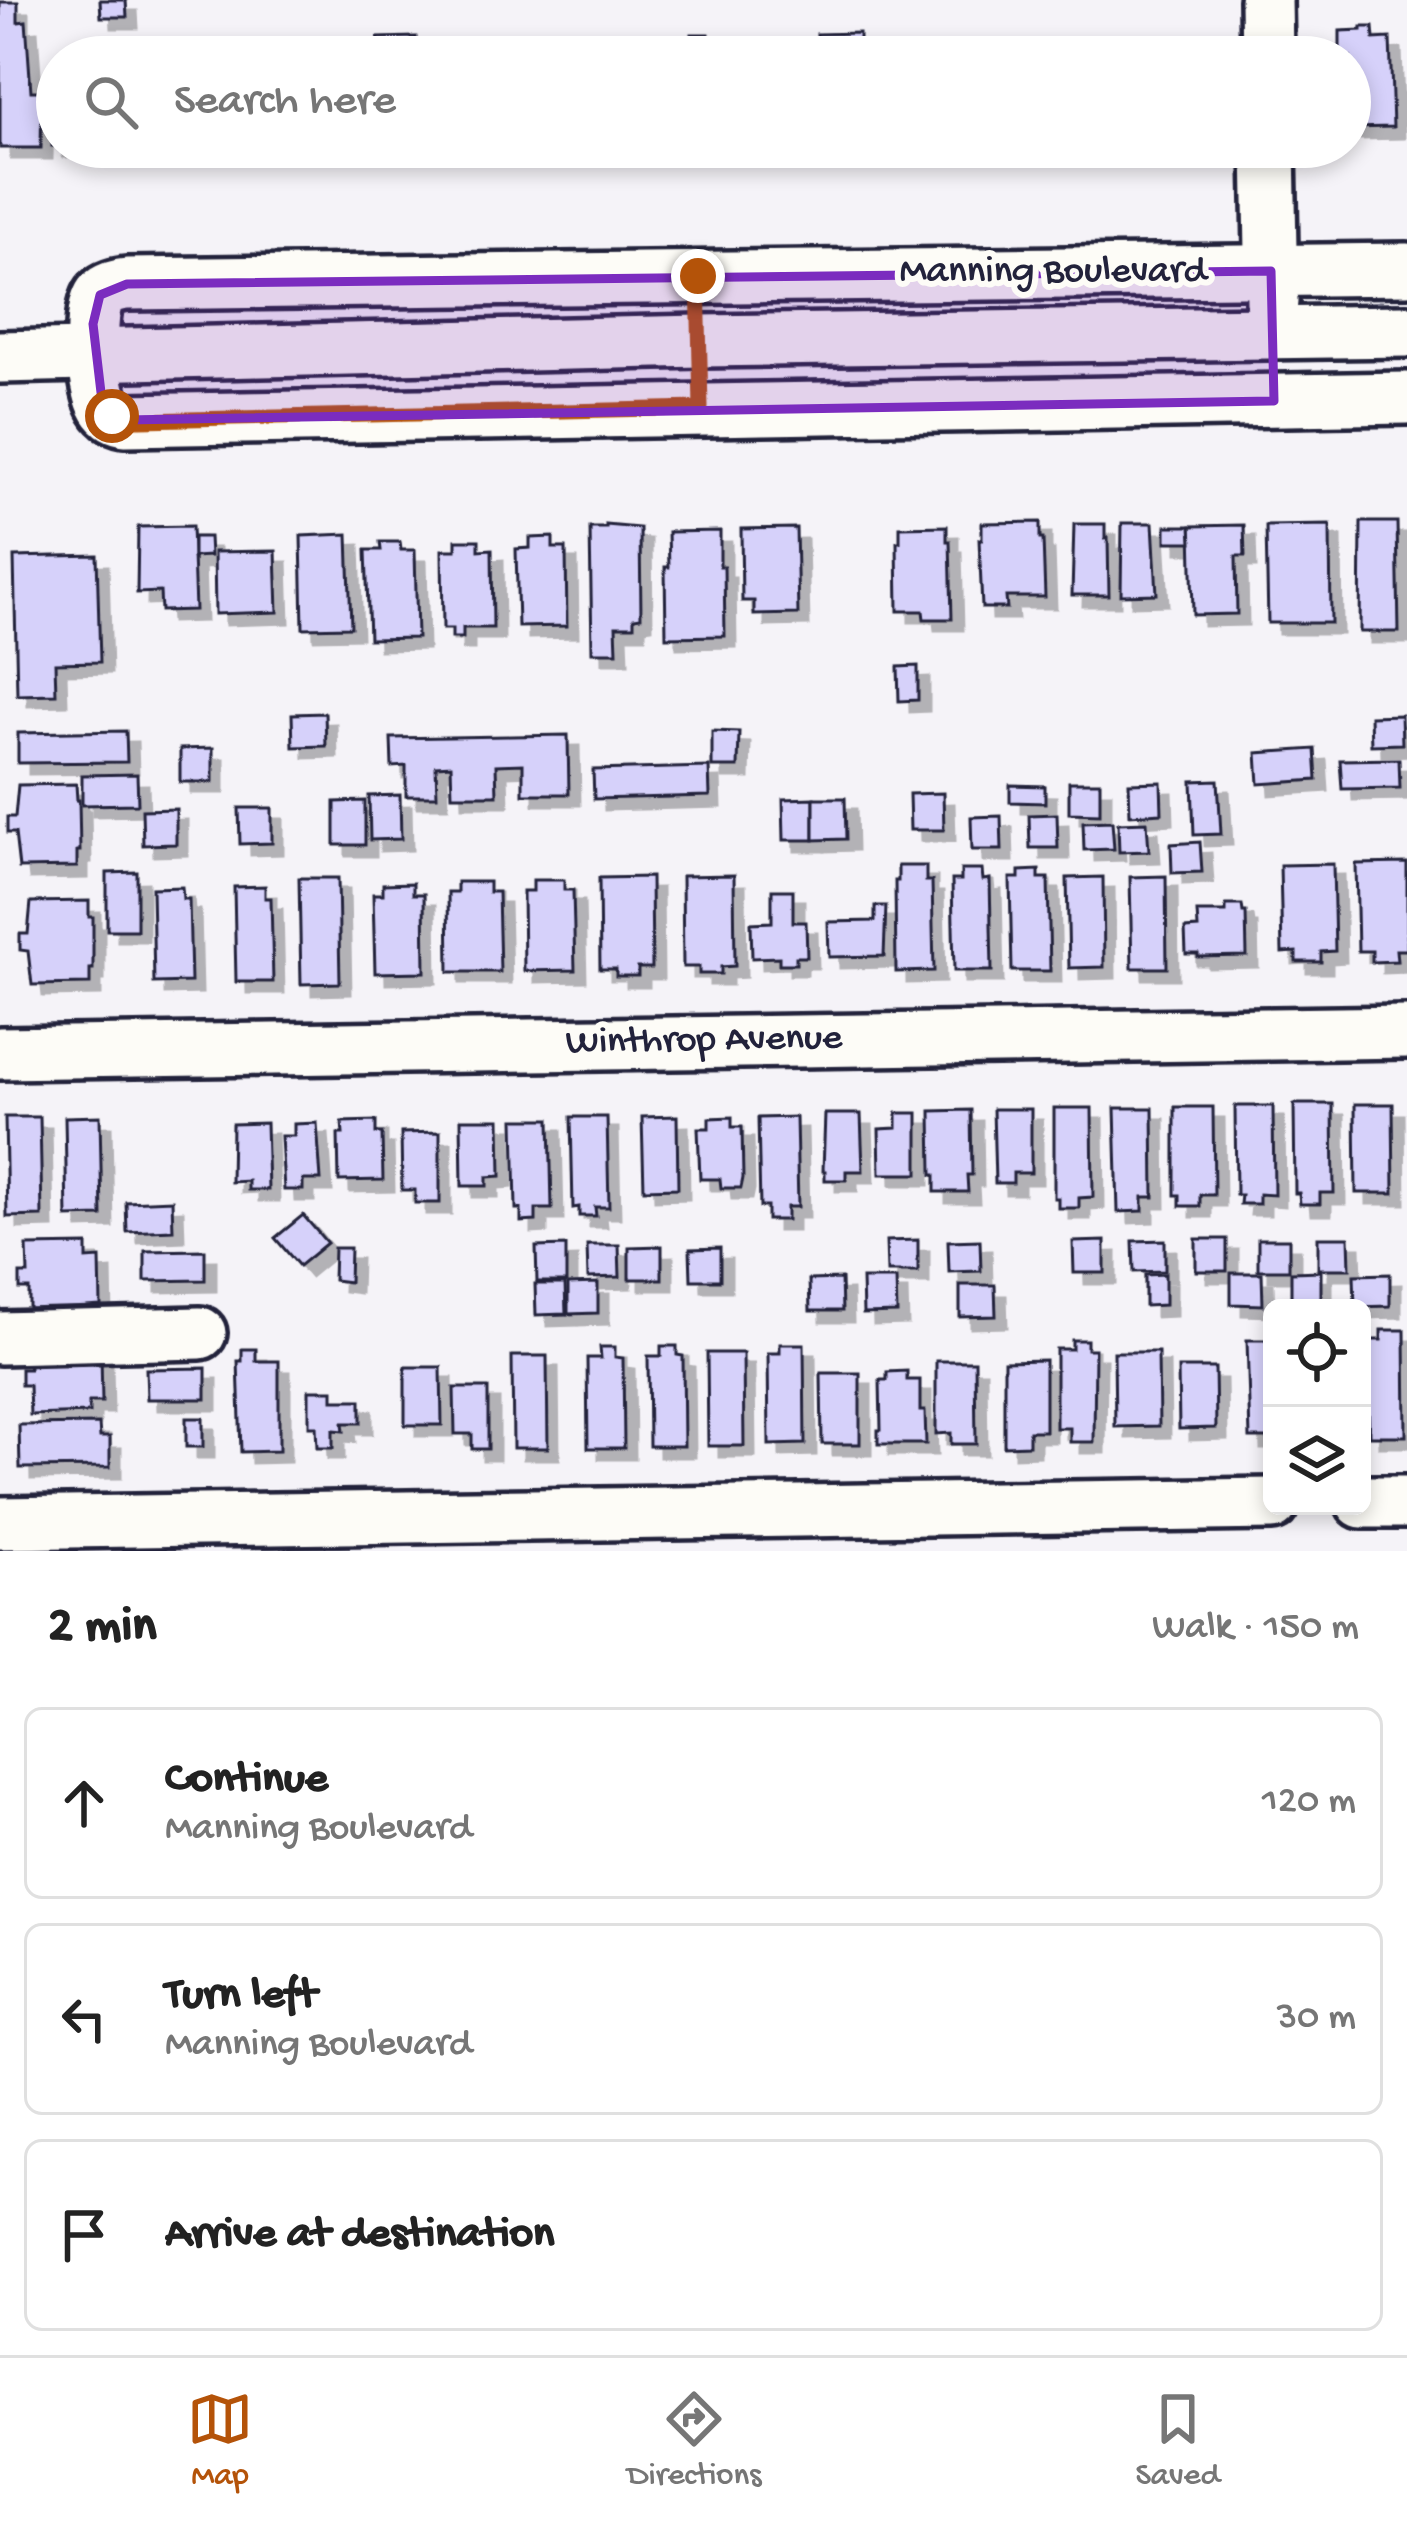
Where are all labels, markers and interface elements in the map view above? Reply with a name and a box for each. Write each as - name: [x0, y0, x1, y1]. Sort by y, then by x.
- search box: [36, 36, 1371, 168]
- icon: search: [78, 69, 144, 135]
- text: Search here: [174, 76, 396, 129]
- route end: [671, 249, 725, 303]
- street label: Manning Boulevard: [900, 250, 1210, 296]
- route start: [85, 389, 139, 443]
- street label: Winthrop Avenue: [565, 1017, 844, 1067]
- map controls: [1263, 1299, 1371, 1515]
- button: locate: [1263, 1299, 1371, 1407]
- button: layers: [1263, 1407, 1371, 1515]
- text: 2 min: [48, 1599, 157, 1659]
- text: Walk · 150 m: [1152, 1606, 1359, 1652]
- text: Continue: [165, 1754, 328, 1807]
- icon: ahead: [51, 1770, 117, 1836]
- text: 120 m: [1262, 1780, 1356, 1826]
- text: Manning Boulevard: [165, 1807, 472, 1853]
- text: Turn left: [165, 1970, 317, 2023]
- icon: left: [51, 1986, 117, 2052]
- text: 30 m: [1277, 1996, 1356, 2042]
- text: Manning Boulevard: [165, 2023, 472, 2069]
- icon: arrive: [51, 2202, 117, 2268]
- text: Arrive at destination: [165, 2209, 554, 2262]
- tab: Map: [187, 2386, 253, 2496]
- tab: Directions: [627, 2386, 761, 2496]
- tab: Saved: [1135, 2386, 1220, 2496]

